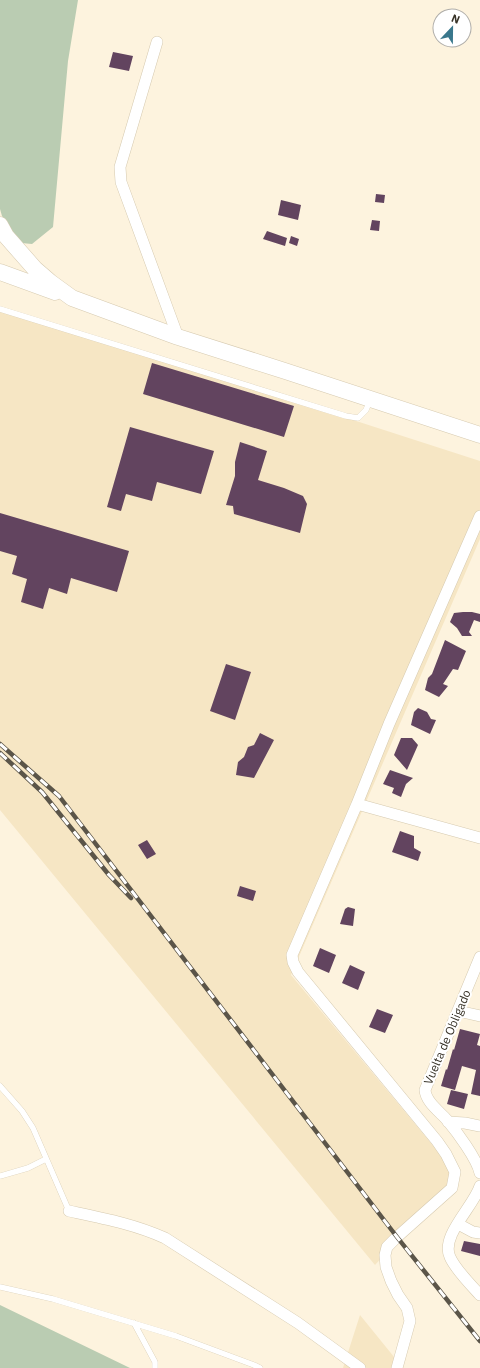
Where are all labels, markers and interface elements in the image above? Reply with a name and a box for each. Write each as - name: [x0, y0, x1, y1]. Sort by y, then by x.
- north arrow: [432, 8, 472, 48]
- text: N: [449, 11, 462, 27]
- street label: Vuelta de Obligado: [420, 987, 474, 1087]

